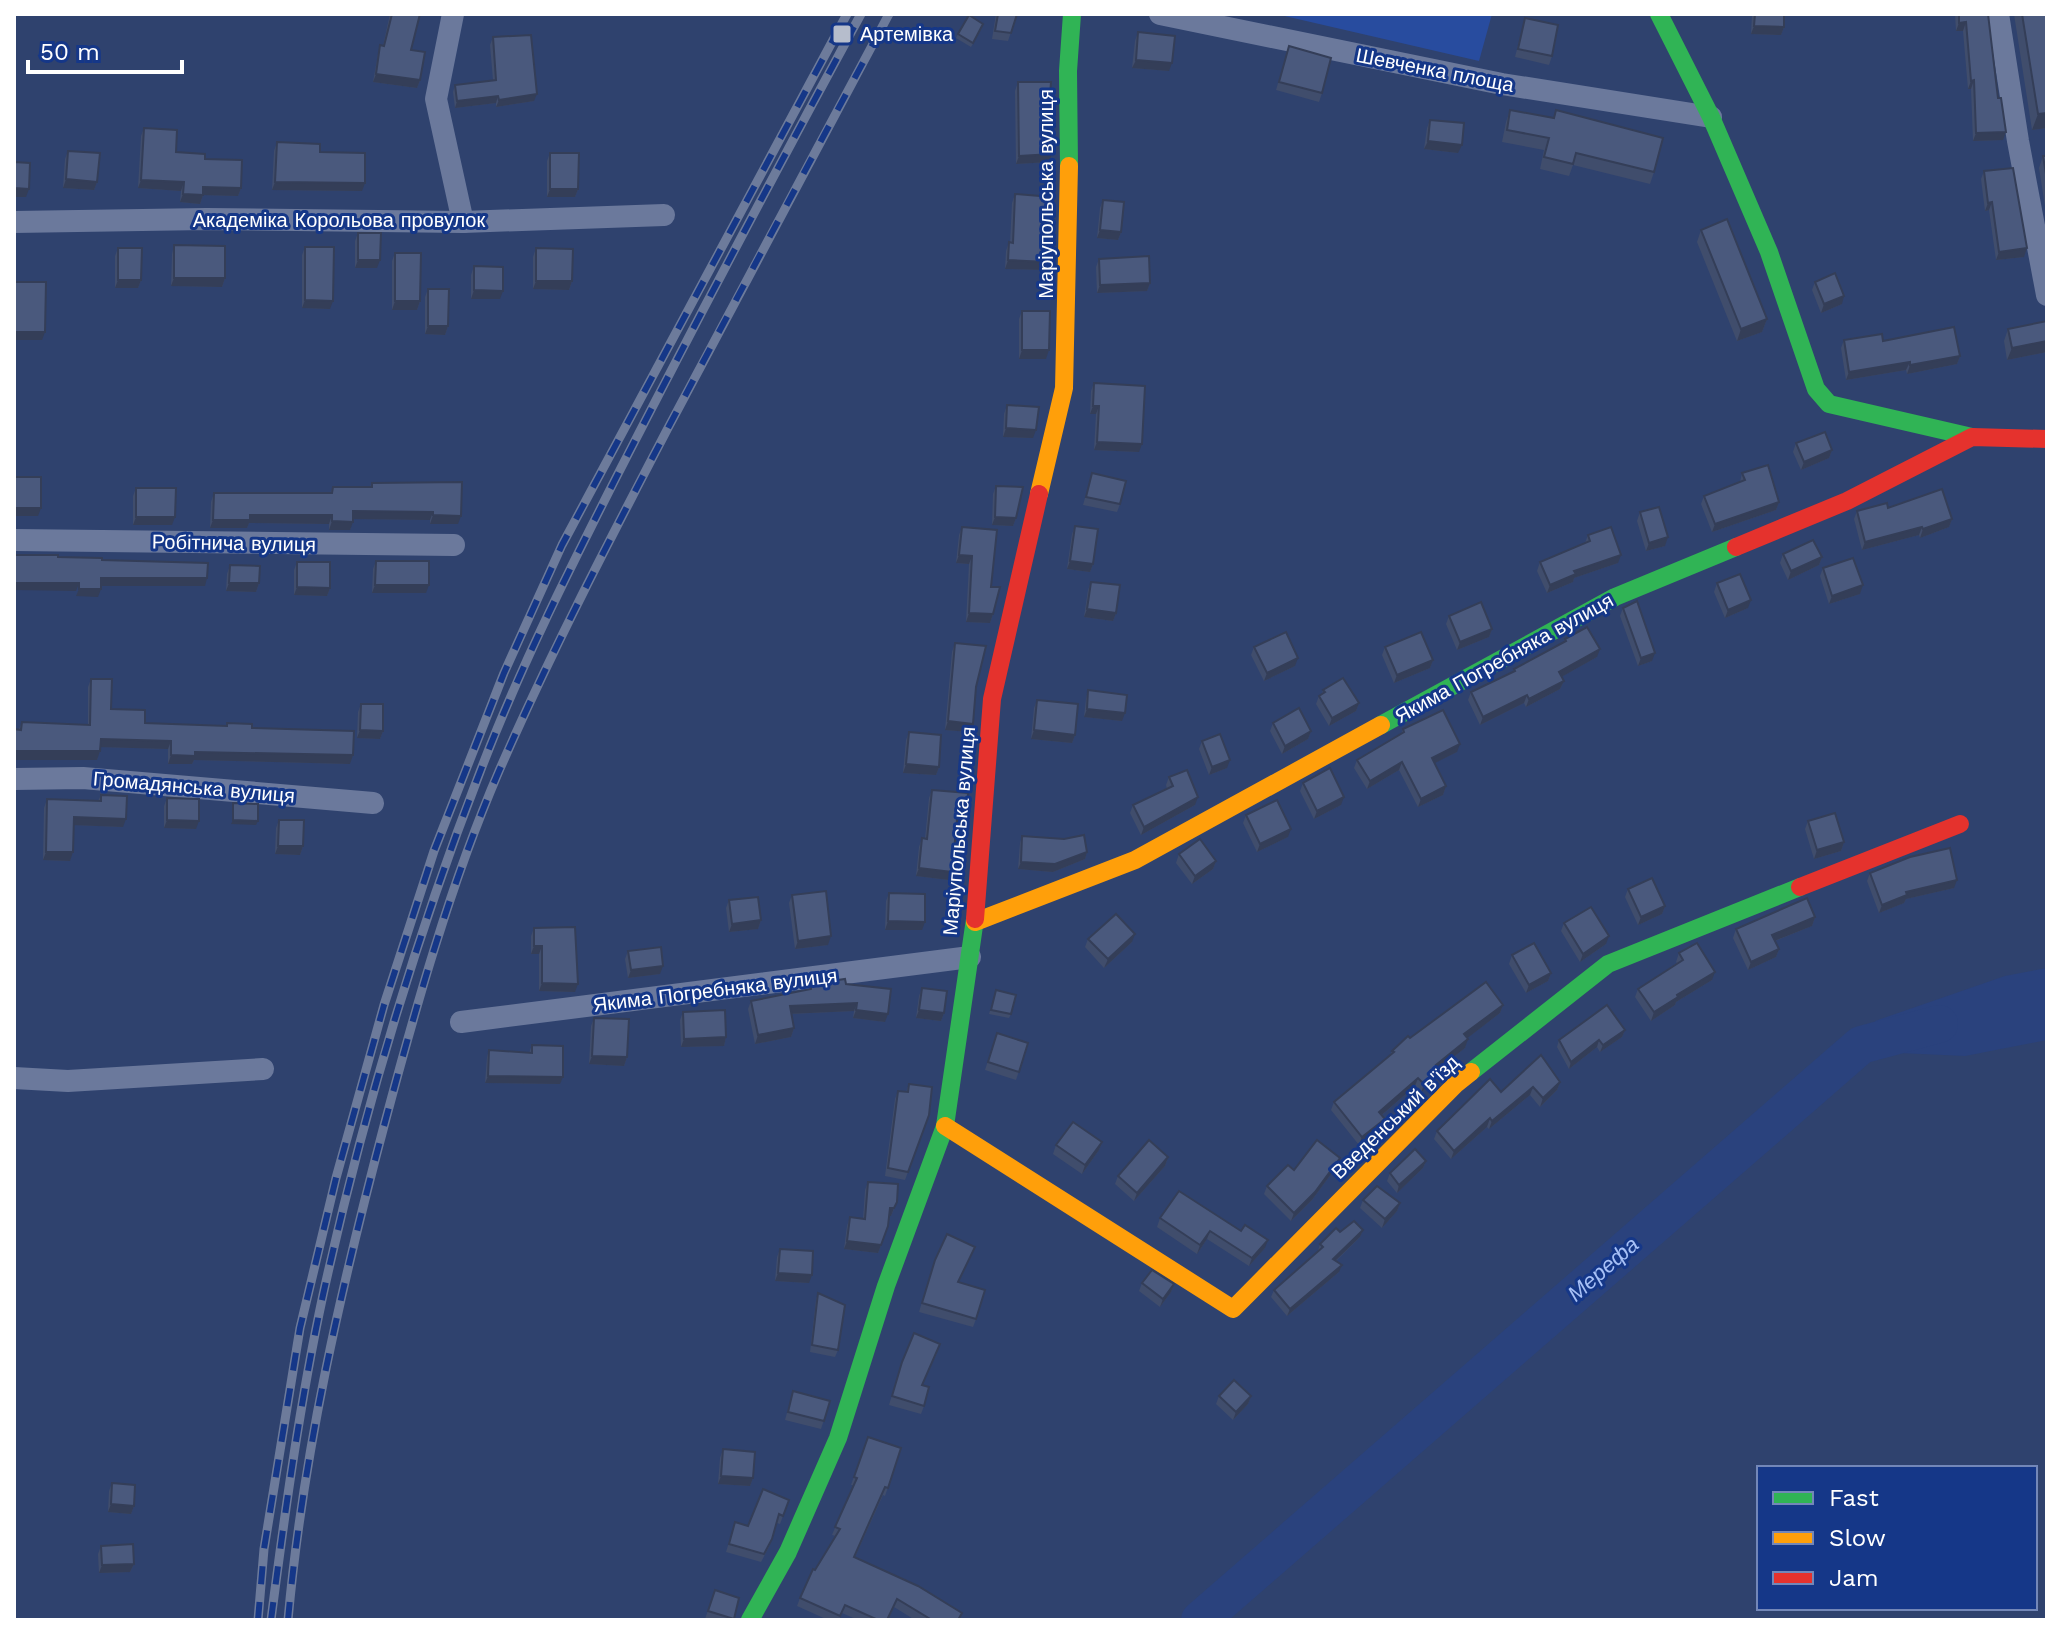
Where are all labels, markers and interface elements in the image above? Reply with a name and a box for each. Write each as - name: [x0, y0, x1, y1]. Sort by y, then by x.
- place label: Артемівка: [860, 22, 954, 46]
- marker: Артемівка: [831, 23, 853, 45]
- scale bar: [28, 24, 182, 74]
- text: 50 m: [40, 38, 100, 66]
- street label: Шевченка площа: [1354, 43, 1517, 97]
- street label: Маріупольська вулиця: [1034, 89, 1058, 299]
- street label: Академіка Корольова провулок: [193, 208, 485, 232]
- street label: Робітнича вулиця: [152, 530, 316, 556]
- street label: Якима Погребняка вулиця: [1391, 588, 1617, 728]
- street label: Маріупольська вулиця: [938, 726, 980, 936]
- street label: Громадянська вулиця: [92, 766, 296, 808]
- street label: Якима Погребняка вулиця: [591, 963, 839, 1017]
- street label: Введенський в'їзд: [1326, 1050, 1464, 1184]
- water label: Мерефа: [1563, 1232, 1643, 1306]
- legend: [1757, 1466, 2037, 1610]
- text: Fast: [1829, 1484, 1879, 1512]
- text: Slow: [1829, 1524, 1886, 1552]
- text: Jam: [1829, 1564, 1879, 1592]

